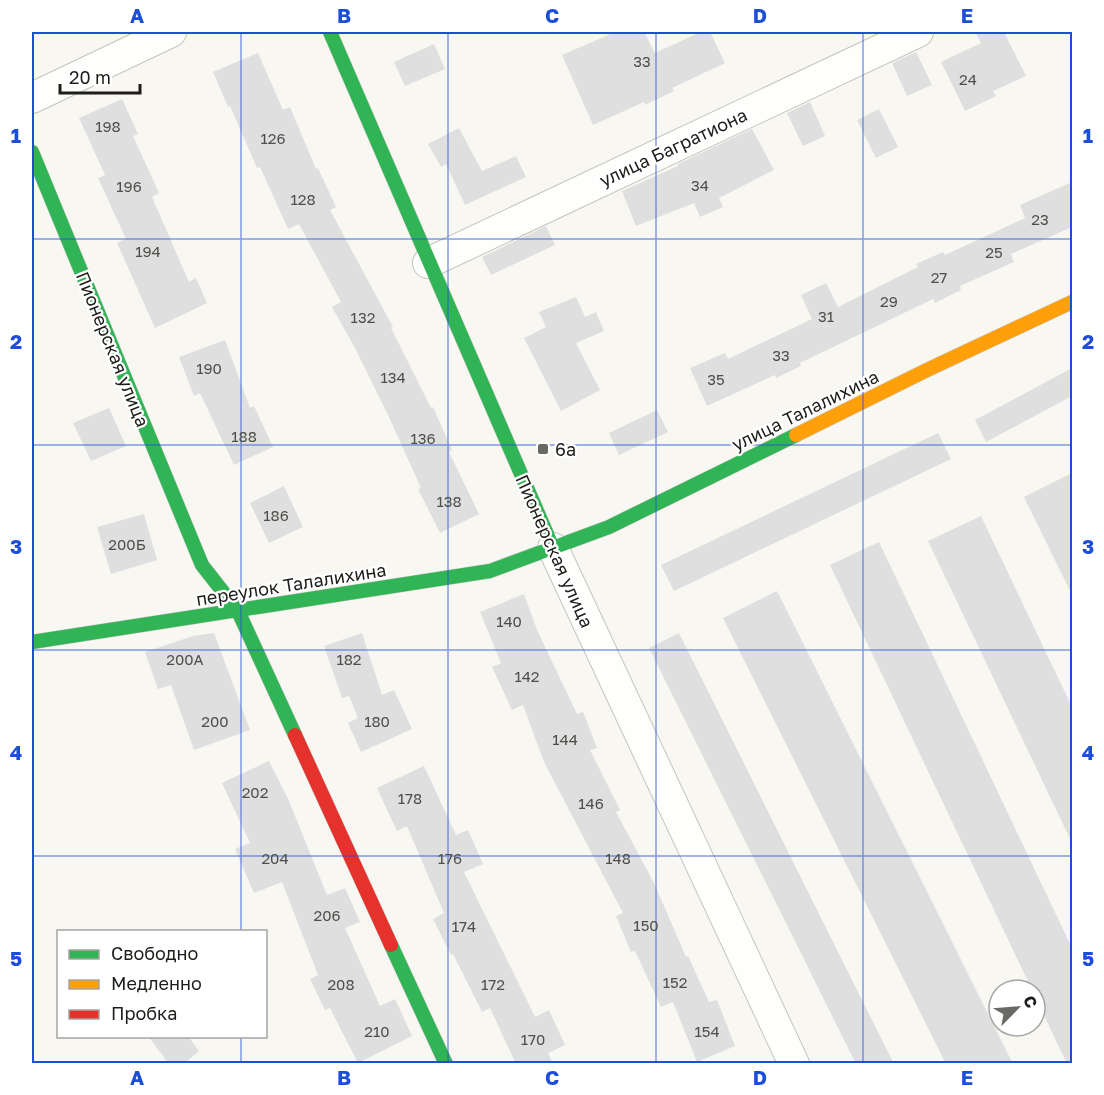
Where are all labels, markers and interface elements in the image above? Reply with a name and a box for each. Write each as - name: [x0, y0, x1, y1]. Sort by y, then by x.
- text: A: [130, 3, 144, 27]
- text: B: [337, 3, 351, 27]
- text: C: [545, 3, 559, 27]
- text: D: [753, 3, 767, 27]
- text: E: [961, 3, 973, 27]
- house number: 33: [633, 52, 651, 70]
- scale bar: [60, 57, 140, 95]
- text: 20 m: [69, 66, 111, 88]
- house number: 24: [959, 70, 977, 88]
- street label: улица Багратиона: [596, 103, 750, 191]
- house number: 198: [95, 117, 121, 135]
- text: 1: [11, 123, 21, 147]
- text: 1: [1083, 123, 1093, 147]
- house number: 126: [260, 129, 286, 147]
- house number: 34: [691, 176, 709, 194]
- house number: 196: [116, 177, 142, 195]
- house number: 128: [290, 190, 316, 208]
- house number: 23: [1031, 210, 1049, 228]
- house number: 194: [135, 242, 161, 260]
- house number: 25: [985, 243, 1003, 261]
- street label: Пионерская улица: [72, 268, 154, 430]
- house number: 27: [931, 268, 947, 286]
- house number: 29: [880, 292, 898, 310]
- house number: 31: [818, 307, 834, 325]
- house number: 132: [351, 308, 375, 326]
- text: 2: [10, 329, 22, 353]
- text: 2: [1082, 329, 1094, 353]
- house number: 33: [772, 346, 790, 364]
- house number: 190: [196, 359, 222, 377]
- street label: улица Талалихина: [728, 365, 882, 455]
- house number: 134: [380, 368, 406, 386]
- house number: 35: [707, 370, 725, 388]
- house number: 188: [231, 427, 257, 445]
- house number: 136: [410, 429, 436, 447]
- place label: 6а: [555, 438, 576, 460]
- marker: 6а: [536, 442, 550, 456]
- street label: Пионерская улица: [511, 471, 599, 631]
- house number: 138: [436, 492, 462, 510]
- house number: 186: [263, 506, 289, 524]
- text: 3: [10, 534, 22, 558]
- text: 3: [1082, 534, 1094, 558]
- house number: 200Б: [108, 535, 146, 553]
- street label: переулок Талалихина: [194, 558, 388, 610]
- house number: 140: [496, 612, 522, 630]
- house number: 200А: [166, 650, 204, 668]
- house number: 182: [336, 650, 362, 668]
- house number: 142: [514, 667, 540, 685]
- house number: 200: [201, 712, 229, 730]
- house number: 180: [364, 712, 390, 730]
- house number: 144: [552, 730, 578, 748]
- text: 4: [10, 740, 22, 764]
- text: 4: [1082, 740, 1094, 764]
- house number: 202: [242, 783, 268, 801]
- house number: 178: [398, 789, 422, 807]
- house number: 146: [578, 794, 604, 812]
- house number: 204: [261, 849, 289, 867]
- house number: 176: [438, 849, 462, 867]
- house number: 148: [605, 849, 631, 867]
- house number: 206: [313, 906, 341, 924]
- house number: 150: [633, 916, 659, 934]
- house number: 174: [452, 917, 476, 935]
- legend: [57, 930, 267, 1038]
- text: Свободно: [111, 942, 198, 964]
- text: 5: [10, 946, 22, 970]
- text: 5: [1082, 946, 1094, 970]
- text: Медленно: [111, 972, 202, 994]
- house number: 152: [663, 973, 687, 991]
- house number: 208: [327, 975, 355, 993]
- house number: 172: [481, 975, 505, 993]
- north arrow: [987, 978, 1047, 1038]
- text: С: [1019, 992, 1042, 1011]
- text: Пробка: [111, 1002, 177, 1024]
- house number: 210: [364, 1022, 390, 1040]
- house number: 154: [694, 1022, 720, 1040]
- house number: 170: [521, 1030, 545, 1048]
- text: A: [130, 1065, 144, 1089]
- text: B: [337, 1065, 351, 1089]
- text: C: [545, 1065, 559, 1089]
- text: D: [753, 1065, 767, 1089]
- text: E: [961, 1065, 973, 1089]

